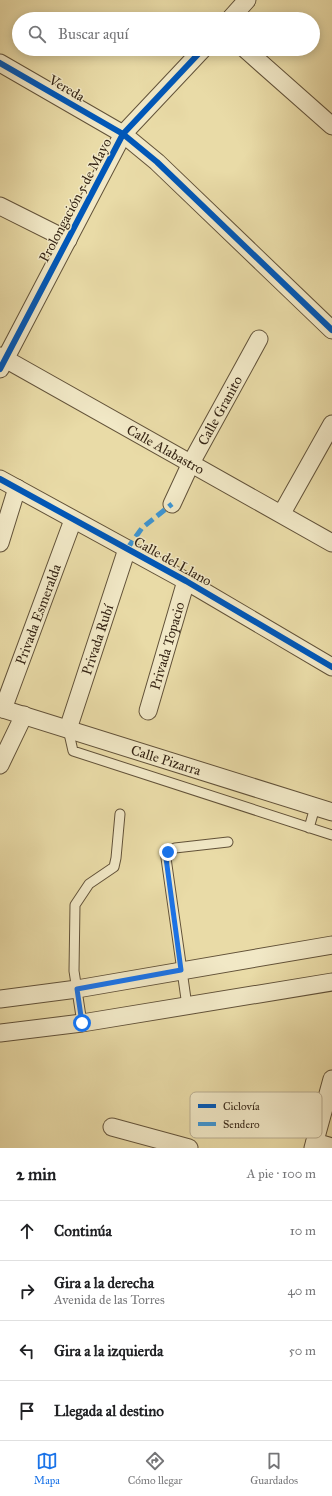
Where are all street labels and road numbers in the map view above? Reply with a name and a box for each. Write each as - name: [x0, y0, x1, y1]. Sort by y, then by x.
- street label: Vereda: [45, 71, 88, 105]
- street label: Prolongación 5 de Mayo: [36, 135, 115, 265]
- street label: Calle Granito: [194, 373, 246, 449]
- street label: Calle Alabastro: [124, 421, 207, 478]
- street label: Calle del Llano: [131, 533, 215, 590]
- street label: Privada Esmeralda: [12, 562, 65, 667]
- street label: Privada Topacio: [147, 600, 188, 692]
- street label: Privada Rubí: [78, 601, 118, 677]
- street label: Calle Pizarra: [129, 742, 203, 779]

